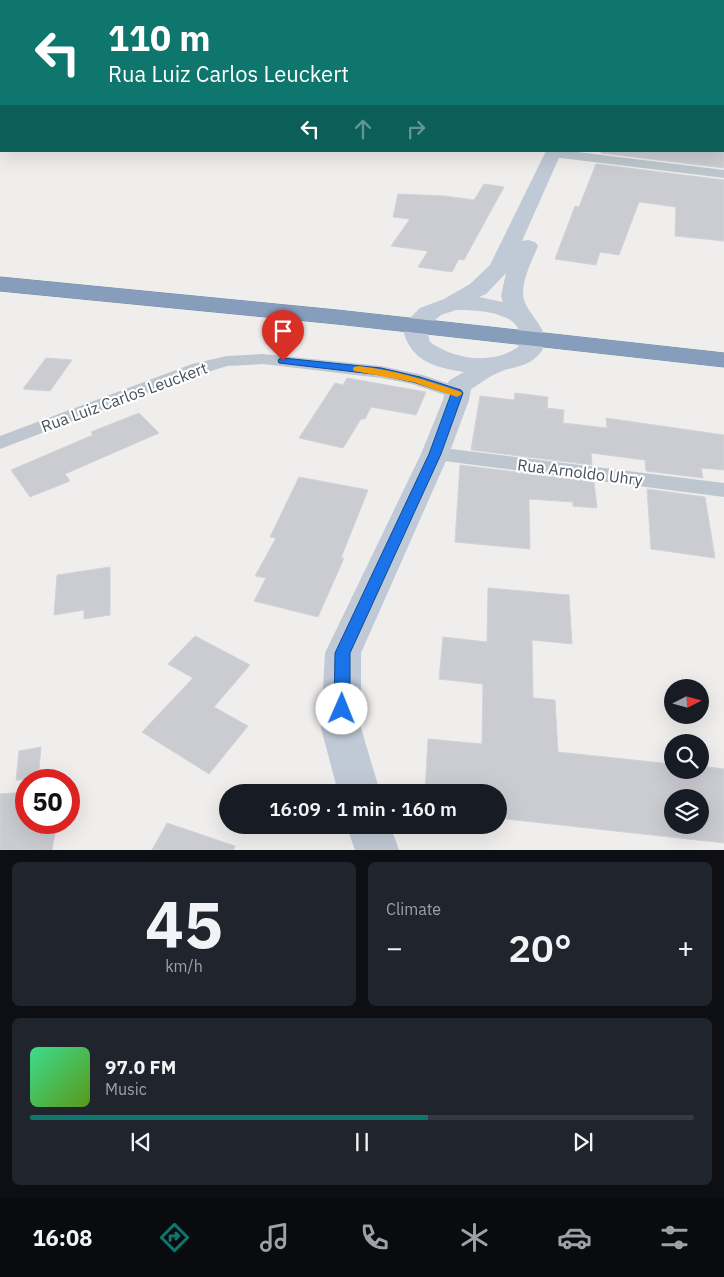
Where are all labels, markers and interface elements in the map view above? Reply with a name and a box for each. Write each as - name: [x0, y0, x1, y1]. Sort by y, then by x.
- text: 110 m: [108, 15, 211, 61]
- icon: left: [25, 20, 90, 85]
- text: Rua Luiz Carlos Leuckert: [108, 59, 349, 88]
- icon: left: [296, 115, 324, 143]
- icon: ahead: [349, 115, 377, 143]
- icon: right: [402, 115, 430, 143]
- pin: [262, 310, 304, 361]
- icon: arrive: [269, 317, 297, 345]
- street label: Rua Luiz Carlos Leuckert: [38, 358, 210, 436]
- street label: Rua Arnoldo Uhry: [516, 454, 644, 490]
- north arrow: [664, 679, 709, 724]
- map controls: [664, 679, 709, 834]
- position arrow: [315, 682, 367, 734]
- button: search: [664, 734, 709, 779]
- speed limit sign: 50: [15, 769, 80, 834]
- button: layers: [664, 789, 709, 834]
- text: 16:09 · 1 min · 160 m: [269, 797, 457, 821]
- text: 45: [145, 881, 223, 966]
- text: Climate: [386, 899, 441, 919]
- text: 20°: [508, 923, 572, 972]
- text: −: [386, 929, 403, 966]
- text: +: [677, 929, 694, 966]
- text: km/h: [165, 956, 203, 976]
- text: 97.0 FM: [105, 1055, 176, 1079]
- text: Music: [105, 1079, 147, 1099]
- icon: previous: [127, 1128, 155, 1156]
- icon: pause: [348, 1128, 376, 1156]
- icon: next: [569, 1128, 597, 1156]
- icon: directions: [157, 1220, 192, 1255]
- icon: music: [257, 1220, 292, 1255]
- icon: phone: [357, 1220, 392, 1255]
- icon: climate: [457, 1220, 492, 1255]
- icon: car: [557, 1220, 592, 1255]
- icon: filters: [657, 1220, 692, 1255]
- text: 16:08: [32, 1223, 92, 1252]

